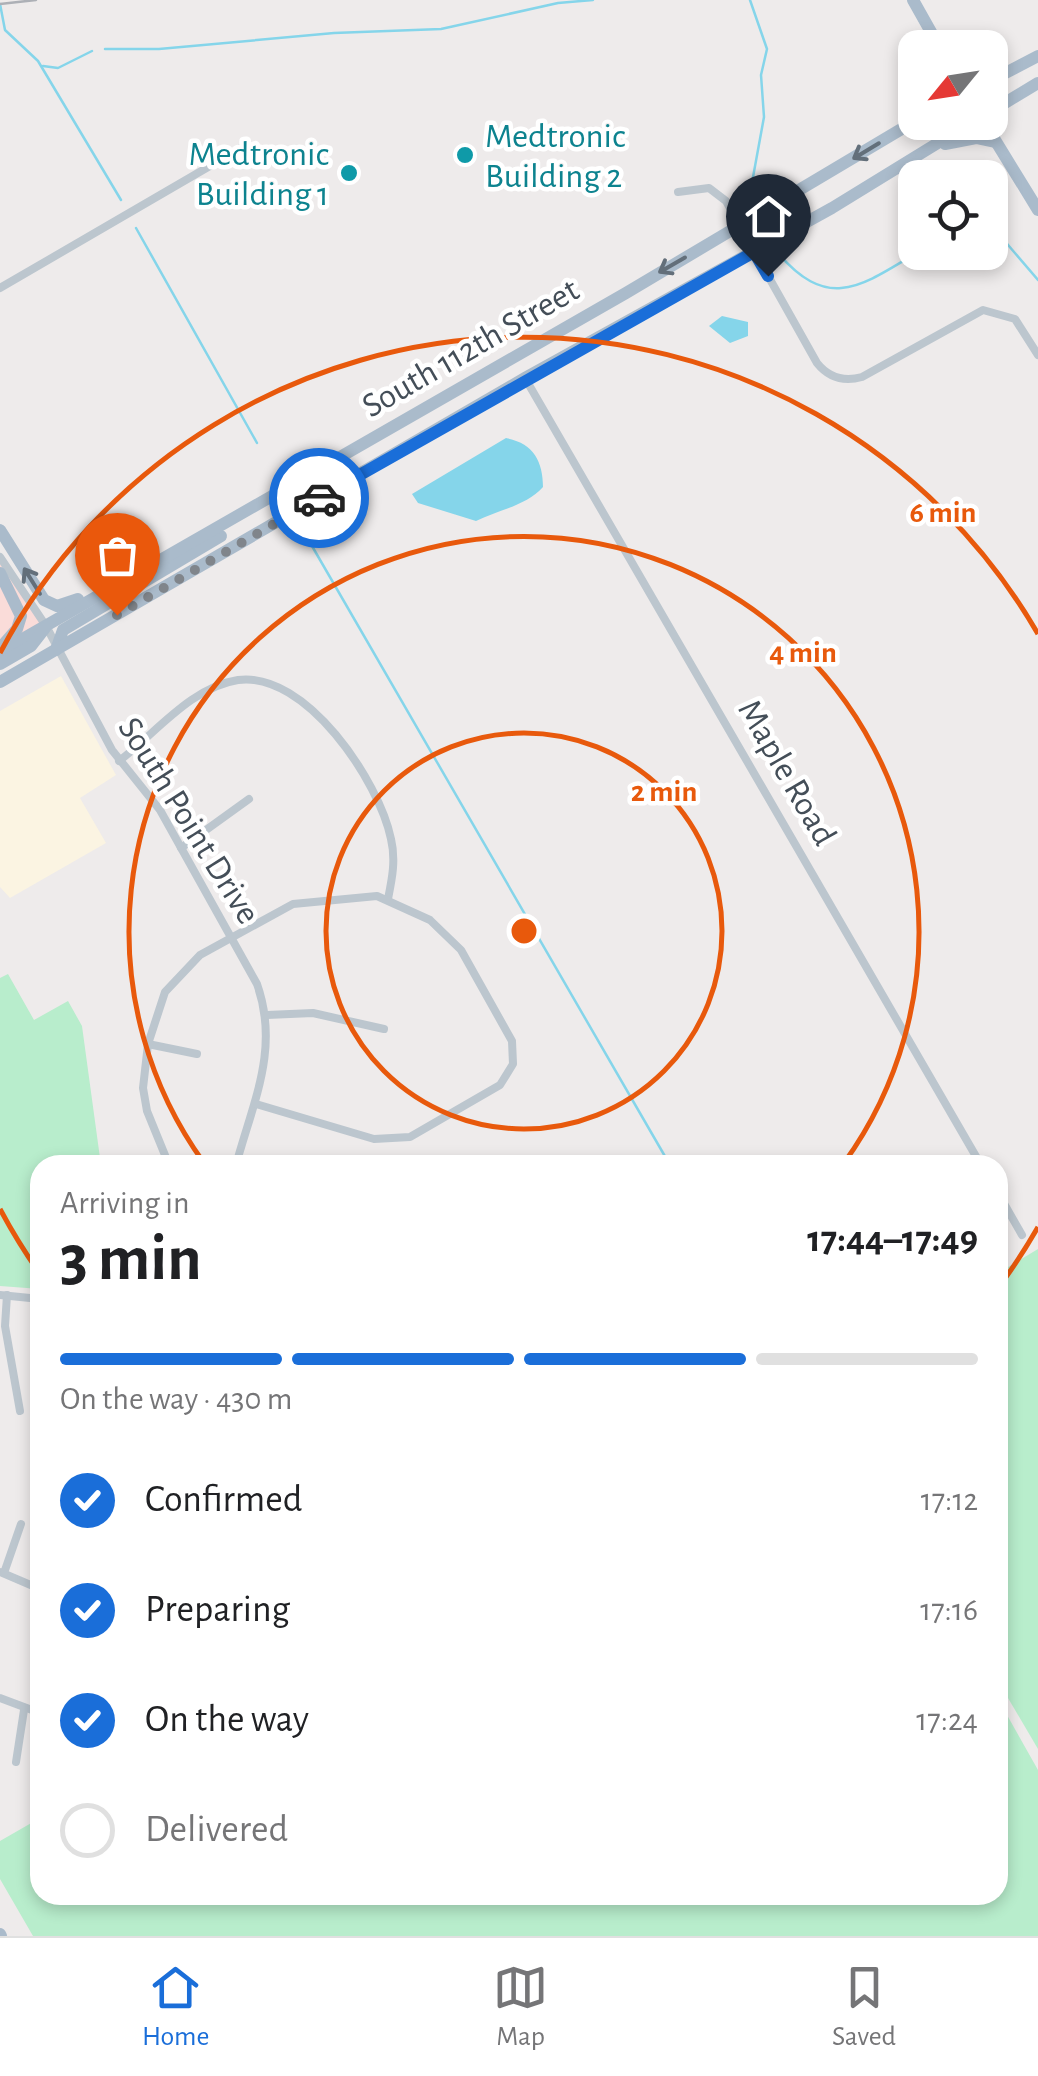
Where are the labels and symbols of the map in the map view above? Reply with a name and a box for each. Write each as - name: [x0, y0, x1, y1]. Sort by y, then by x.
- north arrow: [898, 30, 1008, 140]
- place label: Medtronic Building 2: [485, 119, 625, 194]
- place label: Medtronic Building 1: [189, 137, 329, 212]
- one-way arrow: [852, 141, 881, 161]
- marker: Medtronic Building 2: [454, 144, 476, 166]
- marker: Medtronic Building 1: [338, 162, 360, 184]
- pin: [726, 174, 811, 277]
- one-way arrow: [658, 255, 687, 275]
- street label: South 112th Street: [357, 272, 585, 424]
- courier: [269, 448, 369, 548]
- text: 6 min: [910, 498, 976, 528]
- pin: [75, 513, 160, 616]
- one-way arrow: [22, 567, 42, 596]
- text: 4 min: [769, 638, 837, 668]
- street label: Maple Road: [731, 694, 842, 851]
- street label: South Point Drive: [111, 711, 266, 930]
- text: 2 min: [631, 777, 697, 807]
- centre of rings: [506, 913, 542, 949]

